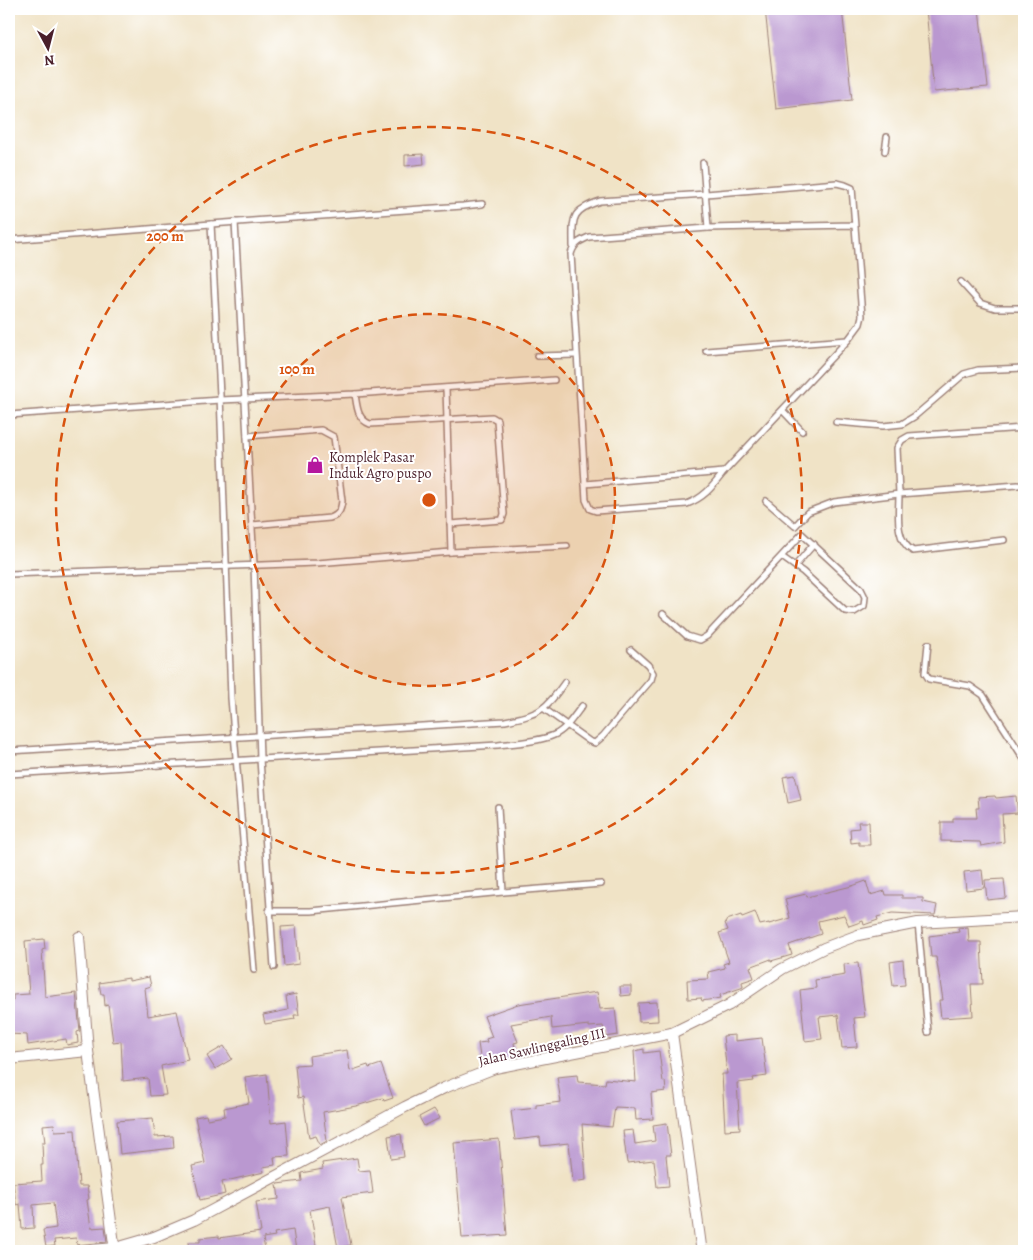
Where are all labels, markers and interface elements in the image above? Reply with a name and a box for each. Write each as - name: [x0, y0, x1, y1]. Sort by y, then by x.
- north arrow: [22, 22, 72, 72]
- text: N: [43, 50, 56, 70]
- text: 200 m: [146, 226, 184, 246]
- text: 100 m: [279, 359, 315, 379]
- place label: Komplek Pasar Induk Agro puspo: [329, 448, 432, 483]
- shop icon: Komplek Pasar Induk Agro puspo: [305, 455, 325, 475]
- centre of rings: [420, 491, 438, 509]
- street label: Jalan Sawlinggaling III: [477, 1023, 607, 1071]

